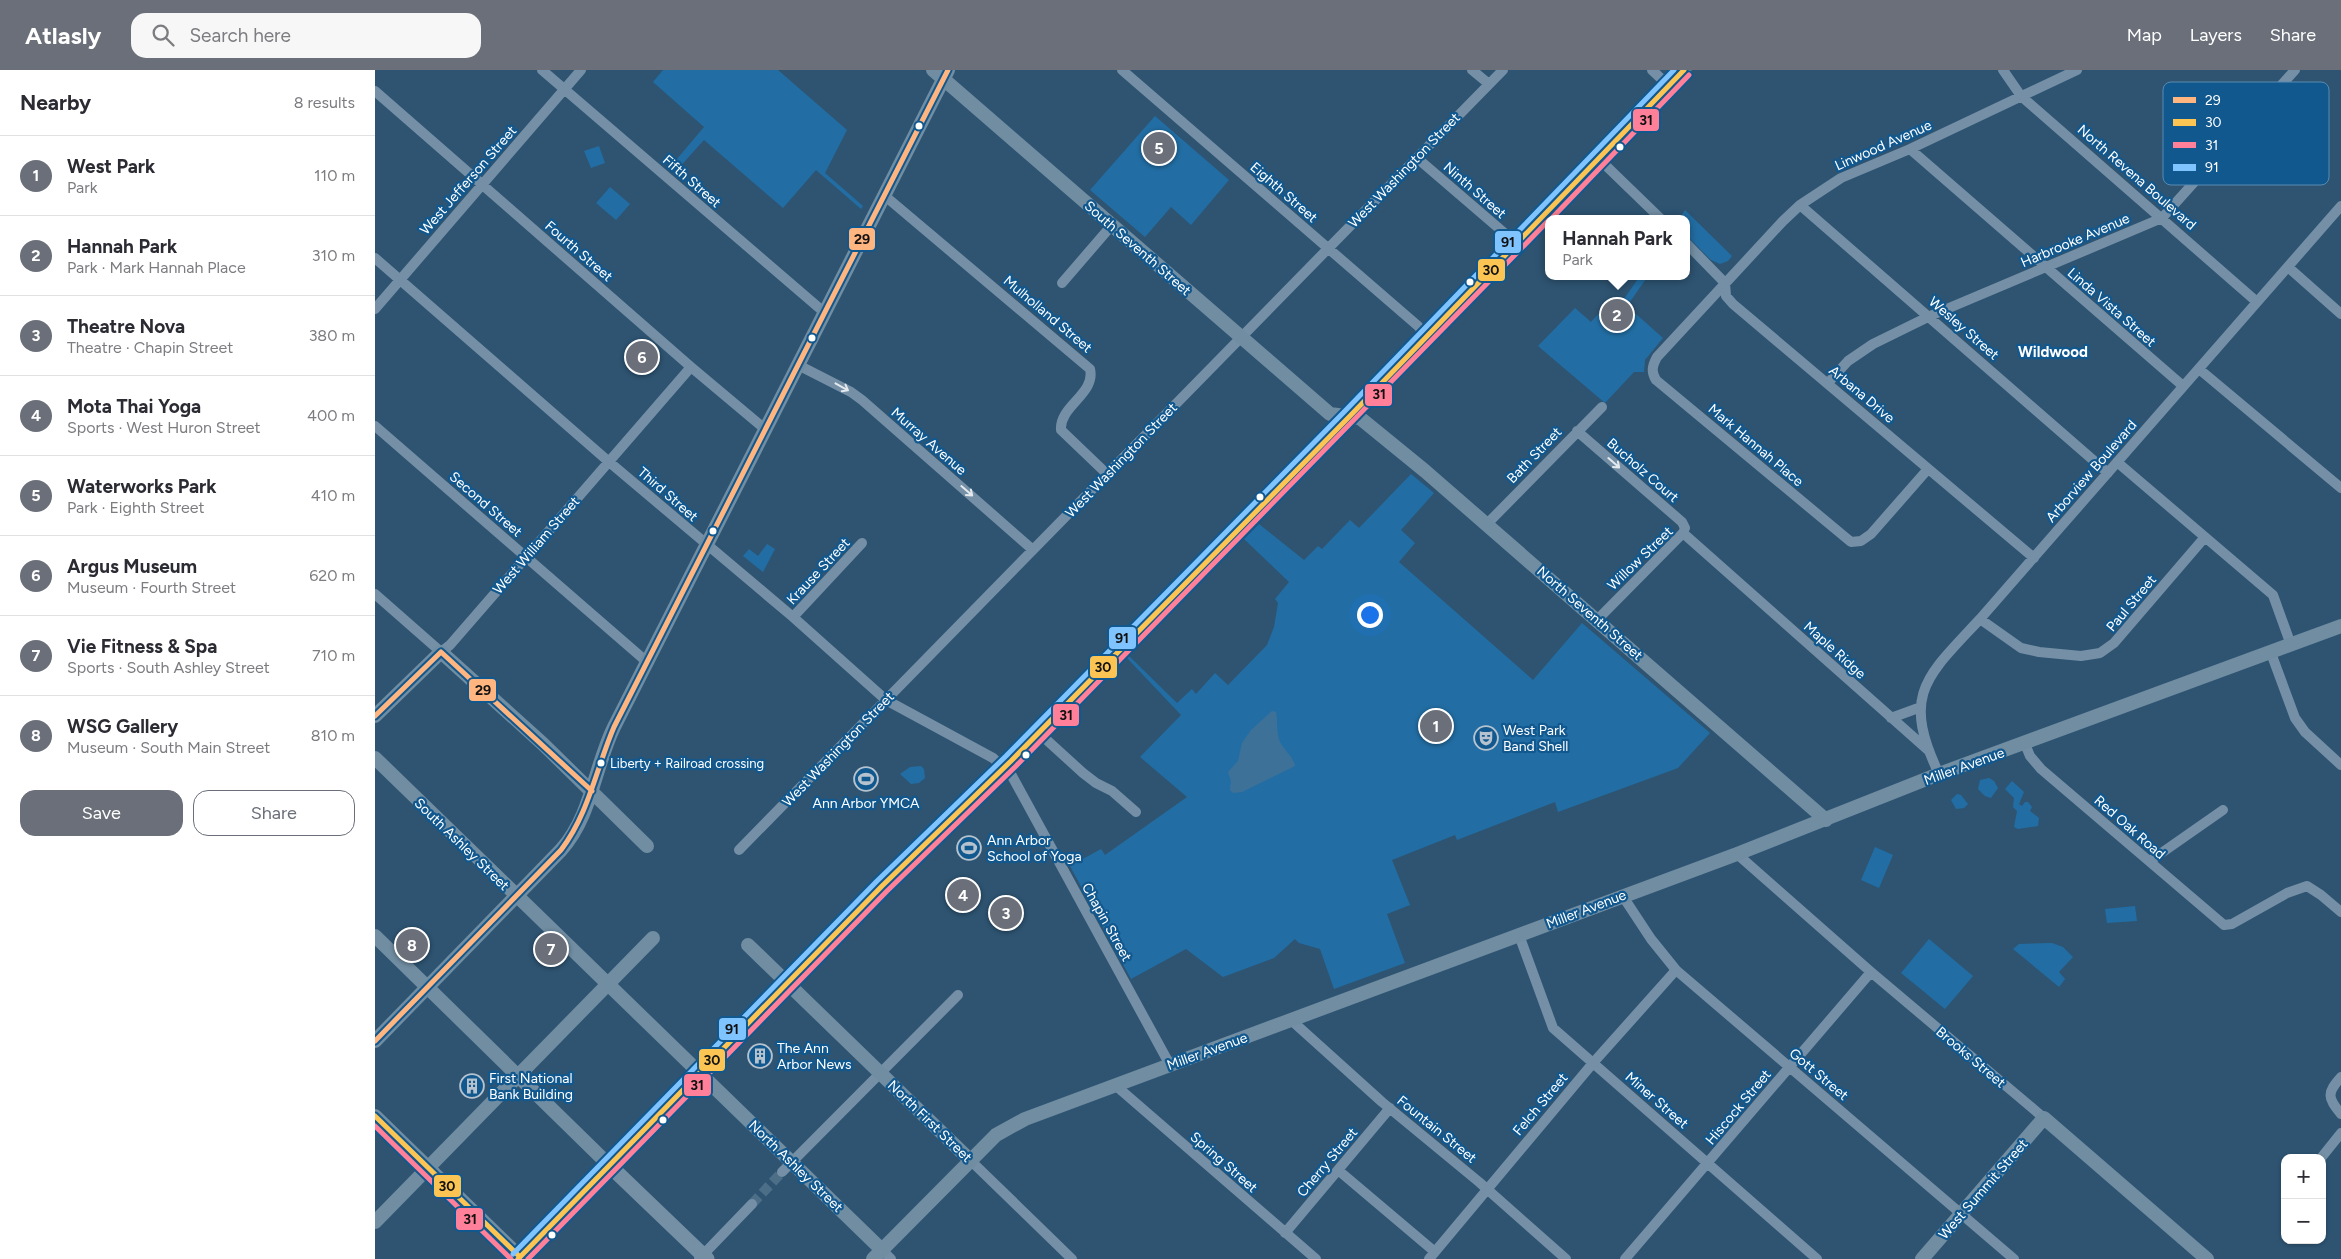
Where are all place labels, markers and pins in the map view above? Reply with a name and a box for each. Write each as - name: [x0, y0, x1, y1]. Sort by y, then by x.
- unlabelled marker: [914, 121, 924, 131]
- pin: 5: [1143, 129, 1175, 167]
- unlabelled marker: [1615, 142, 1625, 152]
- unlabelled marker: [1465, 277, 1475, 287]
- pin: 2: [1601, 296, 1633, 334]
- unlabelled marker: [807, 333, 817, 343]
- pin: 6: [626, 338, 658, 376]
- unlabelled marker: [1255, 492, 1265, 502]
- unlabelled marker: [708, 526, 718, 536]
- pin: 1: [1420, 707, 1452, 745]
- place label: West Park Band Shell: [1503, 722, 1568, 755]
- theatre icon: West Park Band Shell: [1473, 725, 1499, 751]
- unlabelled marker: [1021, 750, 1031, 760]
- place label: Liberty + Railroad crossing: [610, 756, 764, 771]
- marker: Liberty + Railroad crossing: [596, 758, 606, 768]
- sports icon: Ann Arbor YMCA: [853, 766, 879, 792]
- place label: Ann Arbor YMCA: [812, 795, 920, 812]
- place label: Ann Arbor School of Yoga: [987, 832, 1082, 865]
- sports icon: Ann Arbor School of Yoga: [956, 835, 982, 861]
- pin: 4: [947, 876, 979, 914]
- pin: 3: [990, 894, 1022, 932]
- pin: 8: [396, 926, 428, 964]
- pin: 7: [535, 930, 567, 968]
- place label: The Ann Arbor News: [777, 1040, 852, 1073]
- building icon: The Ann Arbor News: [747, 1043, 773, 1069]
- place label: First National Bank Building: [489, 1070, 573, 1103]
- building icon: First National Bank Building: [459, 1073, 485, 1099]
- unlabelled marker: [658, 1115, 668, 1125]
- unlabelled marker: [547, 1230, 557, 1240]

